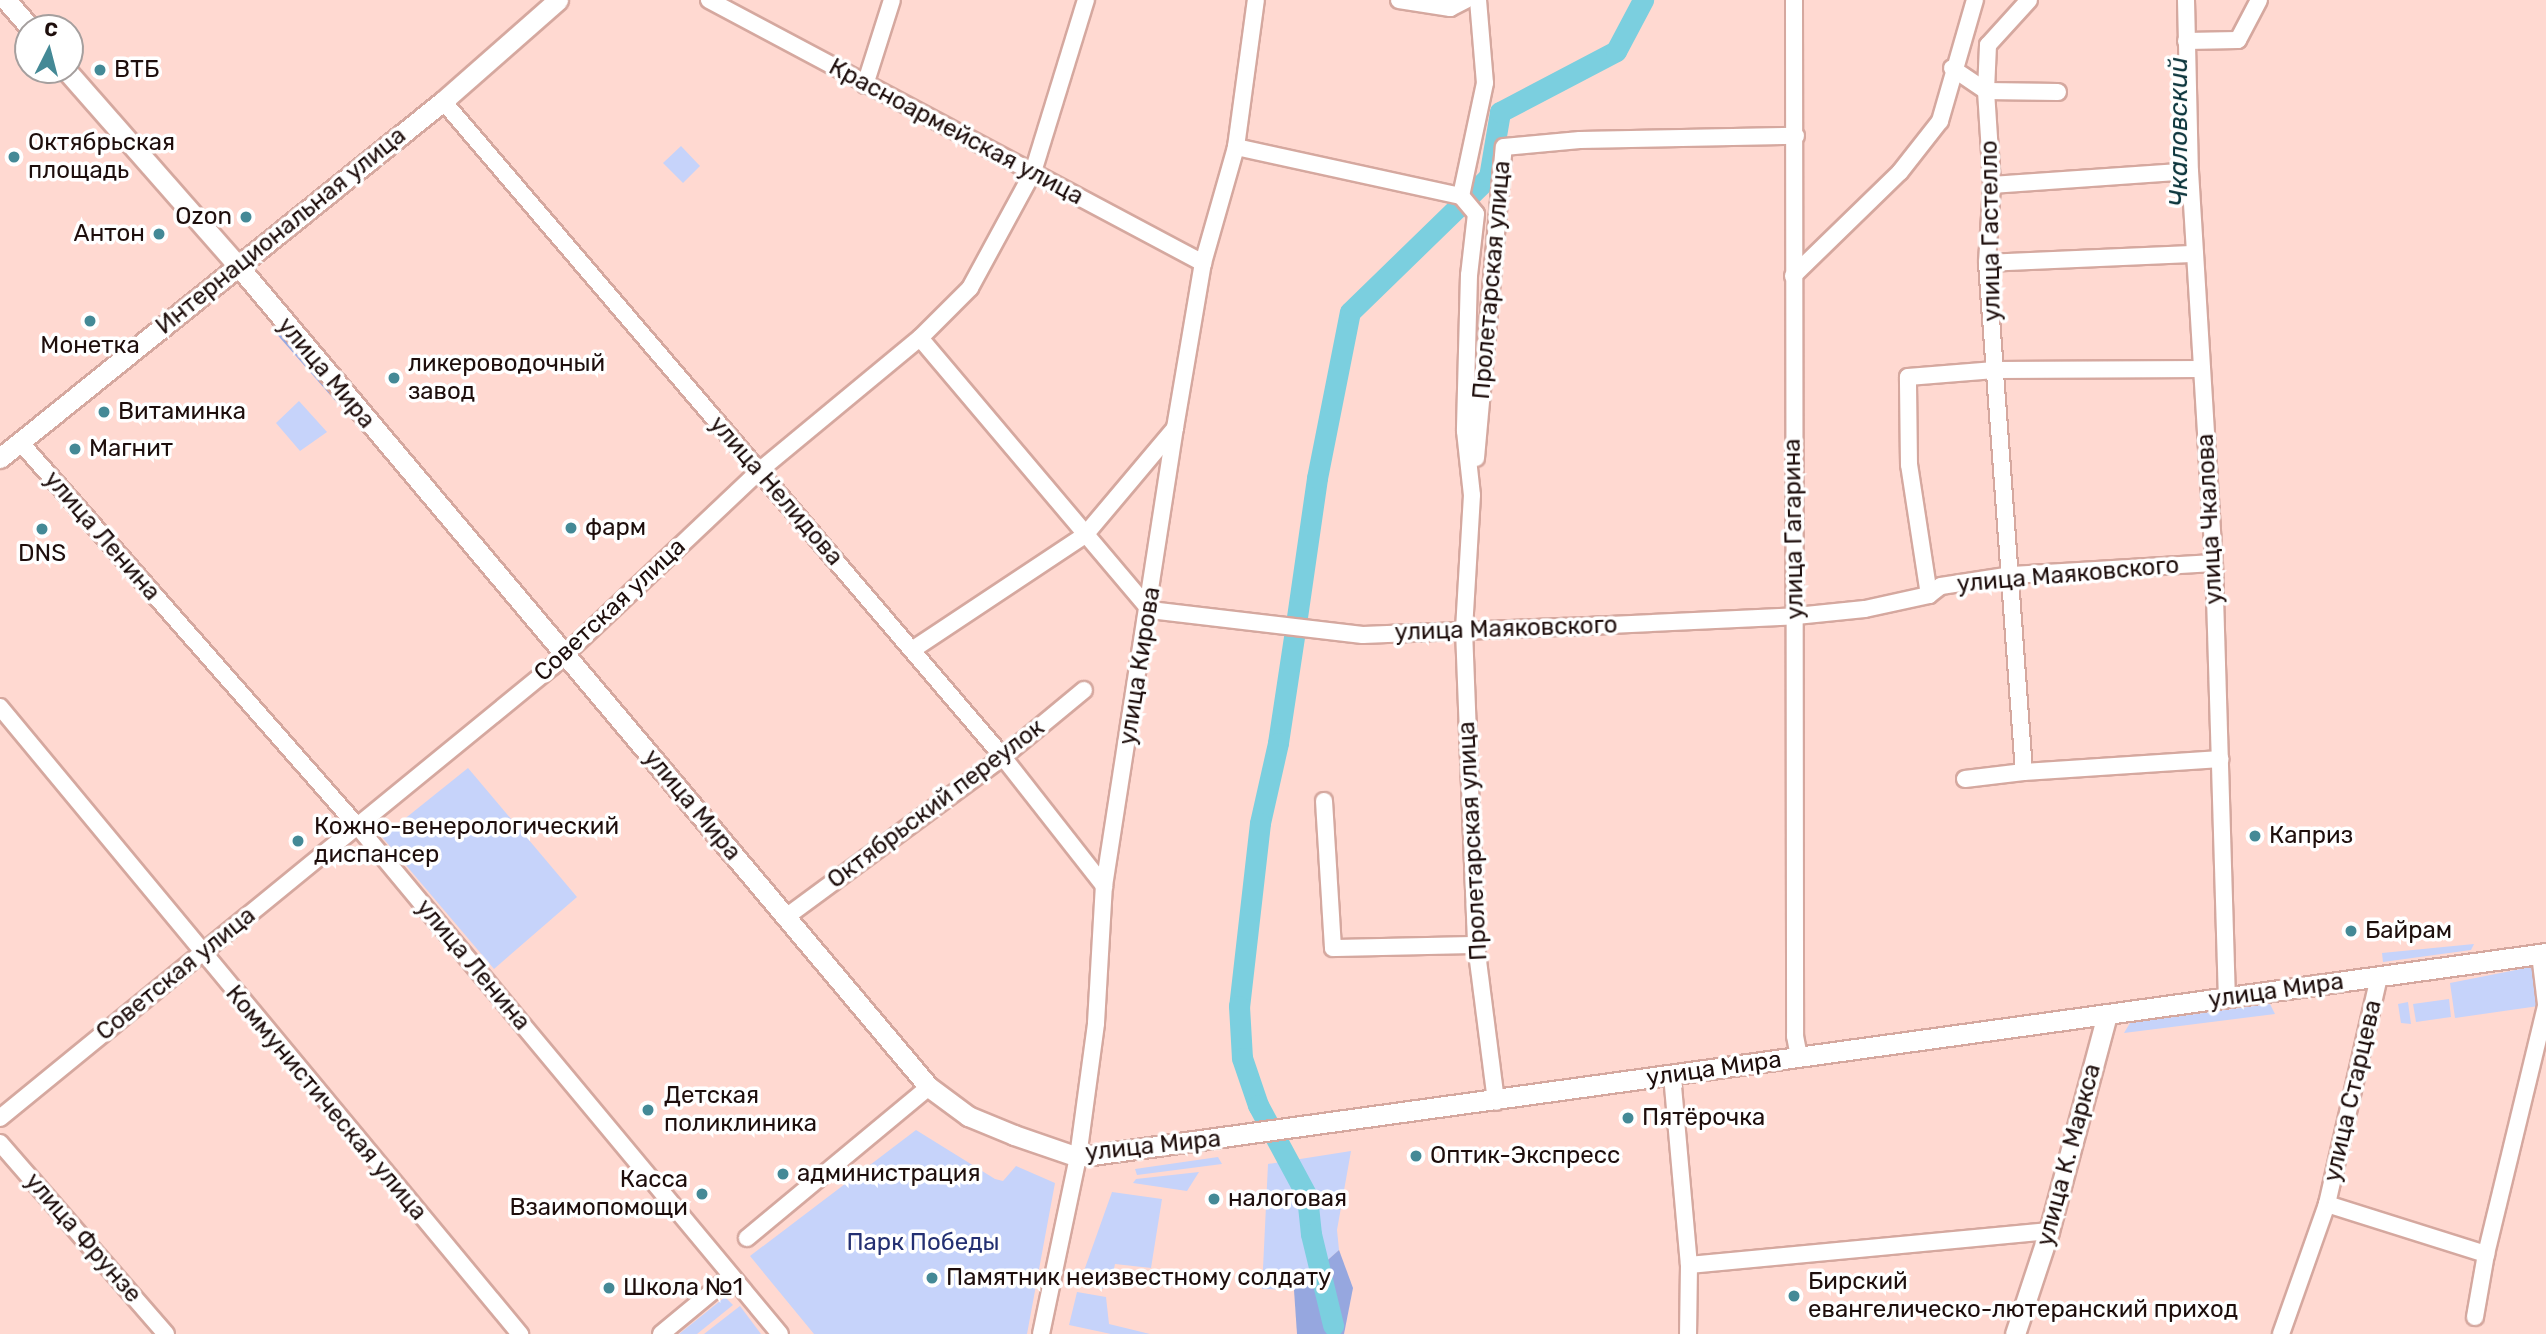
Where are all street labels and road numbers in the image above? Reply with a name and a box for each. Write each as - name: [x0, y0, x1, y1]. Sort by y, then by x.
- street label: Красноармейская улица: [824, 53, 1088, 211]
- street label: Интернациональная улица: [150, 121, 412, 341]
- street label: улица Гастелло: [1975, 140, 2007, 322]
- street label: Пролетарская улица: [1467, 159, 1517, 401]
- street label: улица Мира: [271, 312, 381, 434]
- street label: улица Нелидова: [703, 410, 849, 572]
- street label: улица Чкалова: [2191, 433, 2229, 605]
- street label: улица Гагарина: [1778, 438, 1810, 620]
- street label: улица Ленина: [38, 465, 166, 607]
- street label: Советская улица: [528, 533, 692, 687]
- street label: улица Маяковского: [1956, 551, 2180, 599]
- street label: улица Кирова: [1113, 585, 1167, 747]
- street label: улица Маяковского: [1394, 611, 1618, 647]
- street label: Октябрьский переулок: [822, 713, 1050, 895]
- street label: Пролетарская улица: [1452, 721, 1494, 961]
- street label: улица Мира: [637, 744, 747, 866]
- street label: улица Ленина: [410, 894, 536, 1036]
- street label: Советская улица: [91, 901, 261, 1047]
- street label: улица Мира: [2207, 967, 2345, 1015]
- street label: Коммунистическая улица: [219, 980, 433, 1226]
- street label: улица Старцева: [2318, 997, 2388, 1185]
- street label: улица Мира: [1645, 1045, 1783, 1093]
- street label: улица К. Маркса: [2031, 1061, 2107, 1249]
- street label: улица Мира: [1084, 1125, 1222, 1167]
- street label: улица Фрунзе: [19, 1167, 147, 1309]

